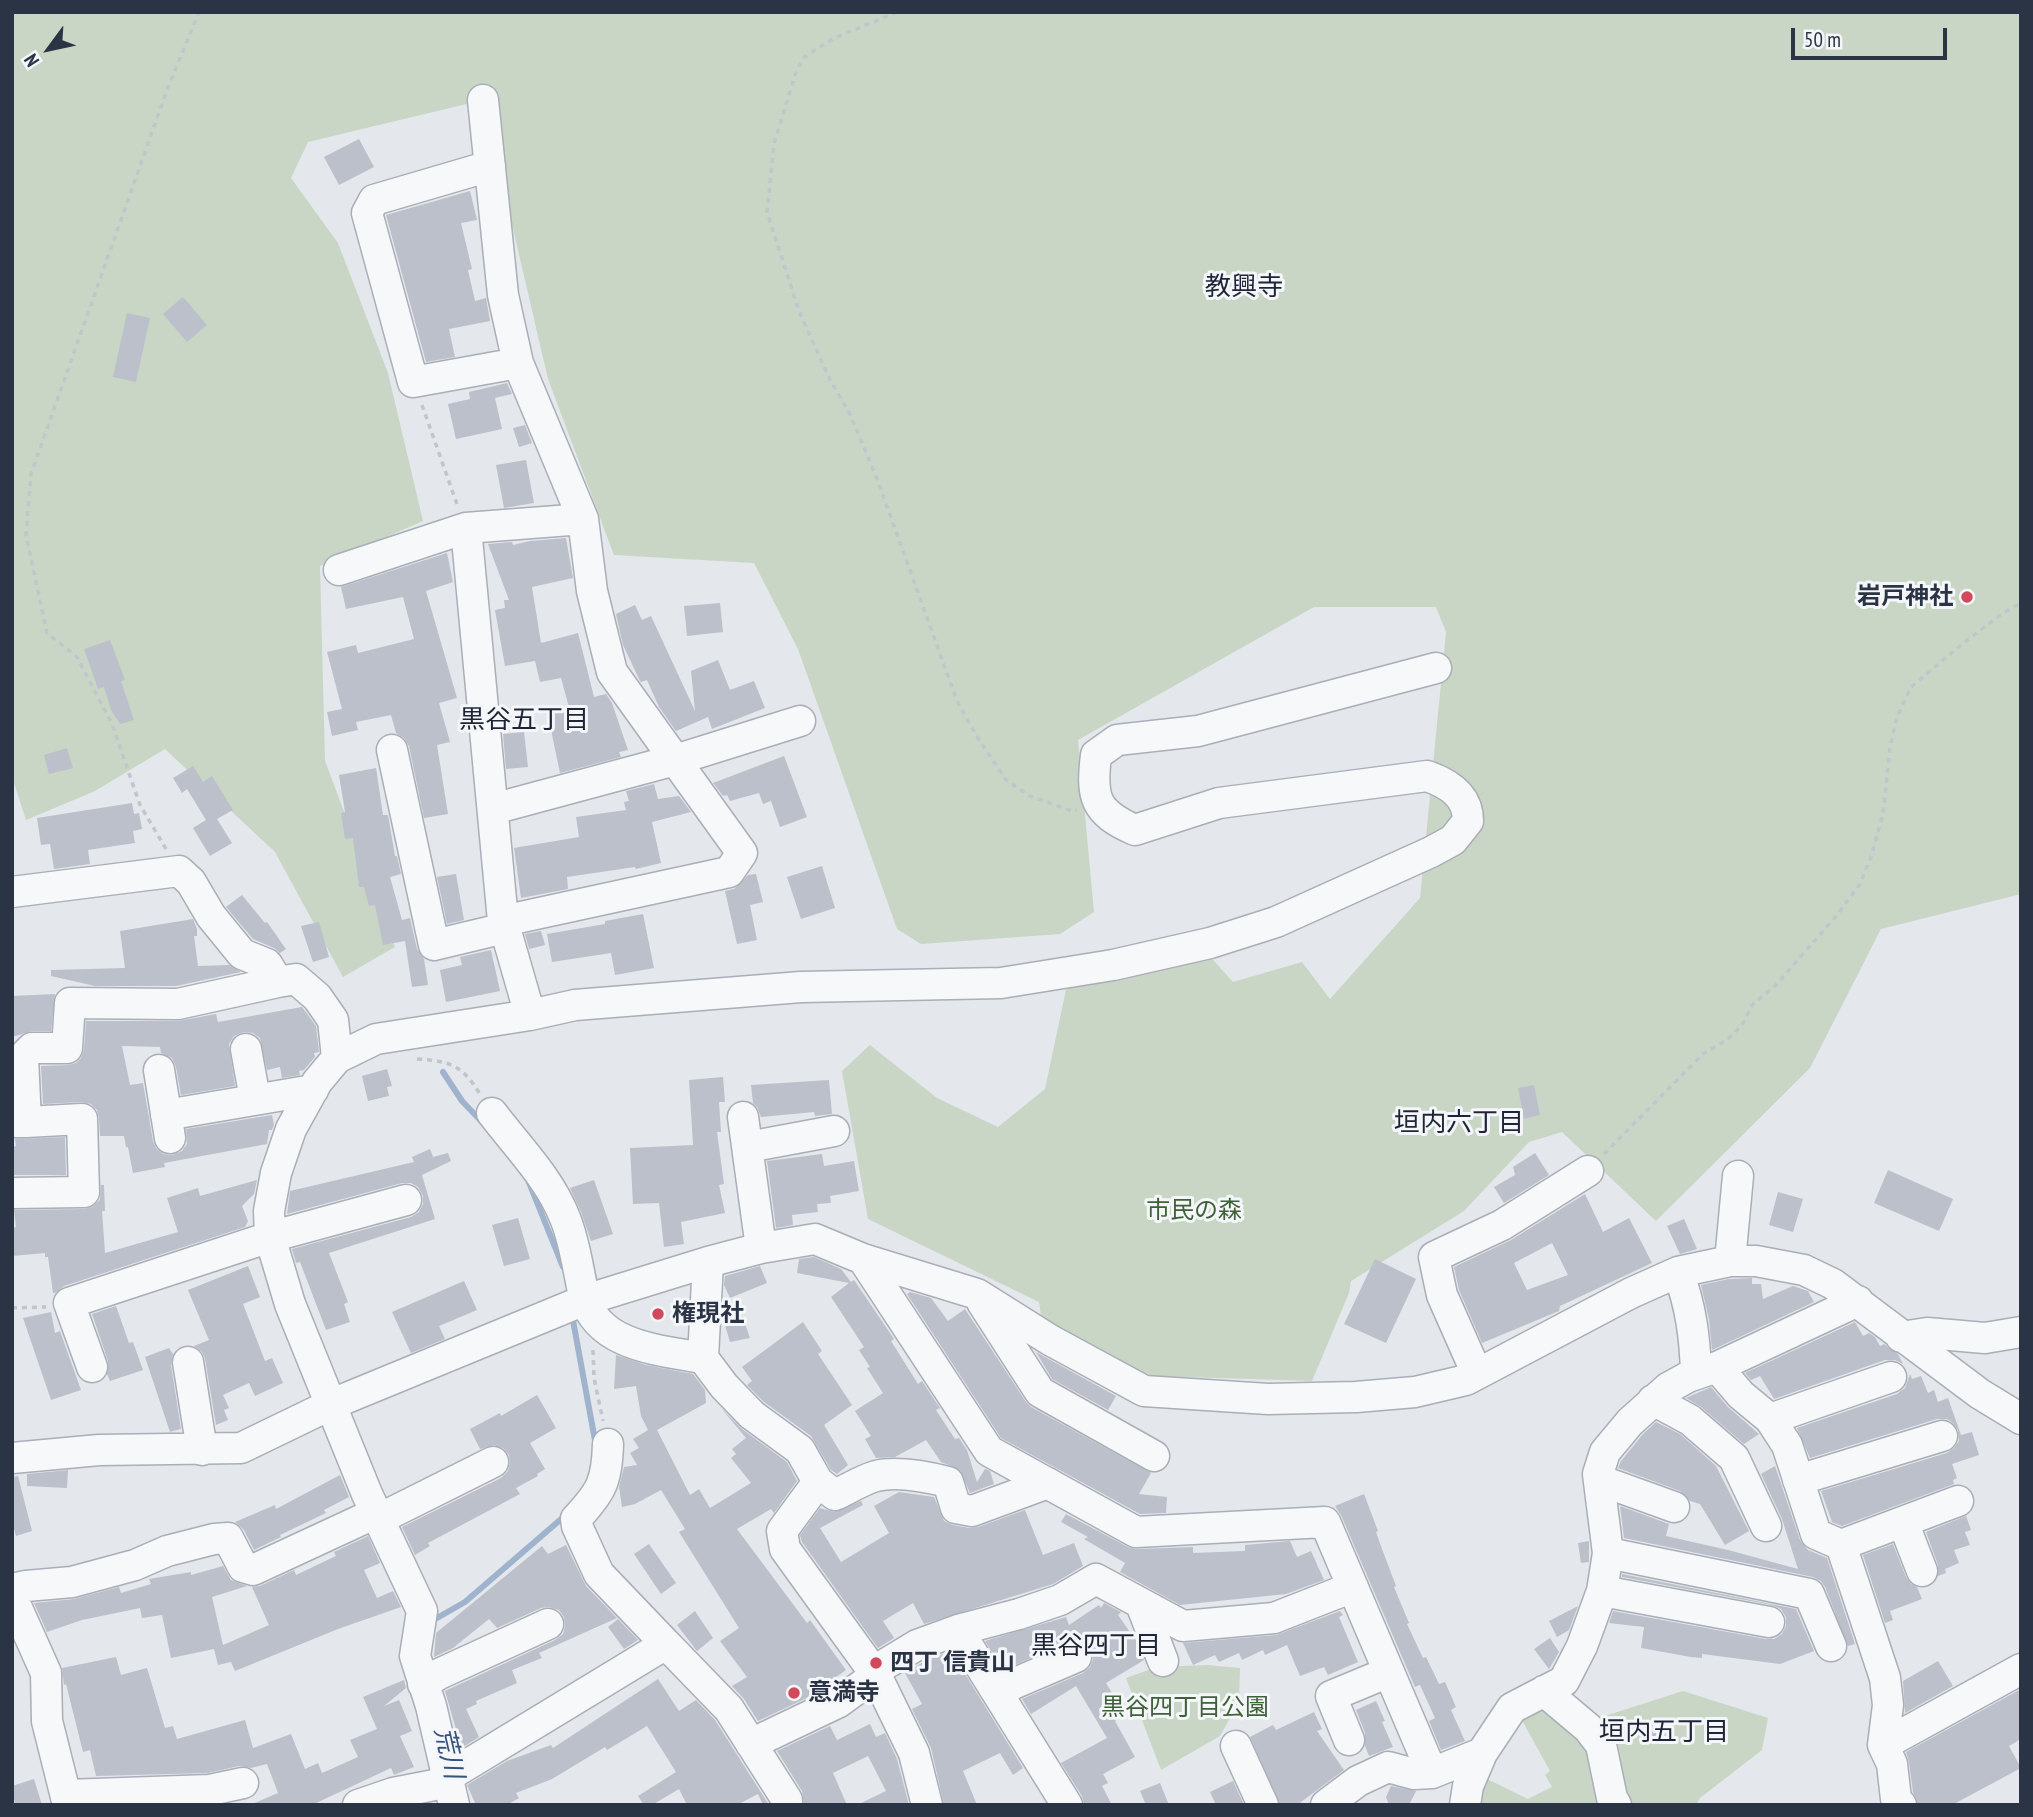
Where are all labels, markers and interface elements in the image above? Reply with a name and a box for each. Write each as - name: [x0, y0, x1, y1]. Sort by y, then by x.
- north arrow: [14, 14, 84, 84]
- scale bar: [1795, 14, 1951, 58]
- text: 50 m: [1804, 26, 1841, 53]
- text: N: [19, 50, 44, 71]
- district label: 教興寺: [1205, 272, 1283, 304]
- place label: 岩戸神社: [1857, 583, 1953, 611]
- marker: 岩戸神社: [1959, 589, 1975, 605]
- district label: 黒谷五丁目: [459, 705, 589, 737]
- district label: 垣内六丁目: [1394, 1108, 1524, 1140]
- park label: 市民の森: [1146, 1197, 1242, 1225]
- place label: 権現社: [672, 1300, 744, 1328]
- marker: 権現社: [650, 1306, 666, 1322]
- district label: 黒谷四丁目: [1031, 1631, 1161, 1663]
- place label: 四丁 信貴山: [890, 1649, 1015, 1677]
- marker: 四丁 信貴山: [868, 1655, 884, 1671]
- place label: 意満寺: [808, 1679, 880, 1707]
- marker: 意満寺: [786, 1685, 802, 1701]
- park label: 黒谷四丁目公園: [1101, 1694, 1269, 1722]
- district label: 垣内五丁目: [1599, 1717, 1729, 1749]
- water label: 荒川: [427, 1724, 469, 1782]

